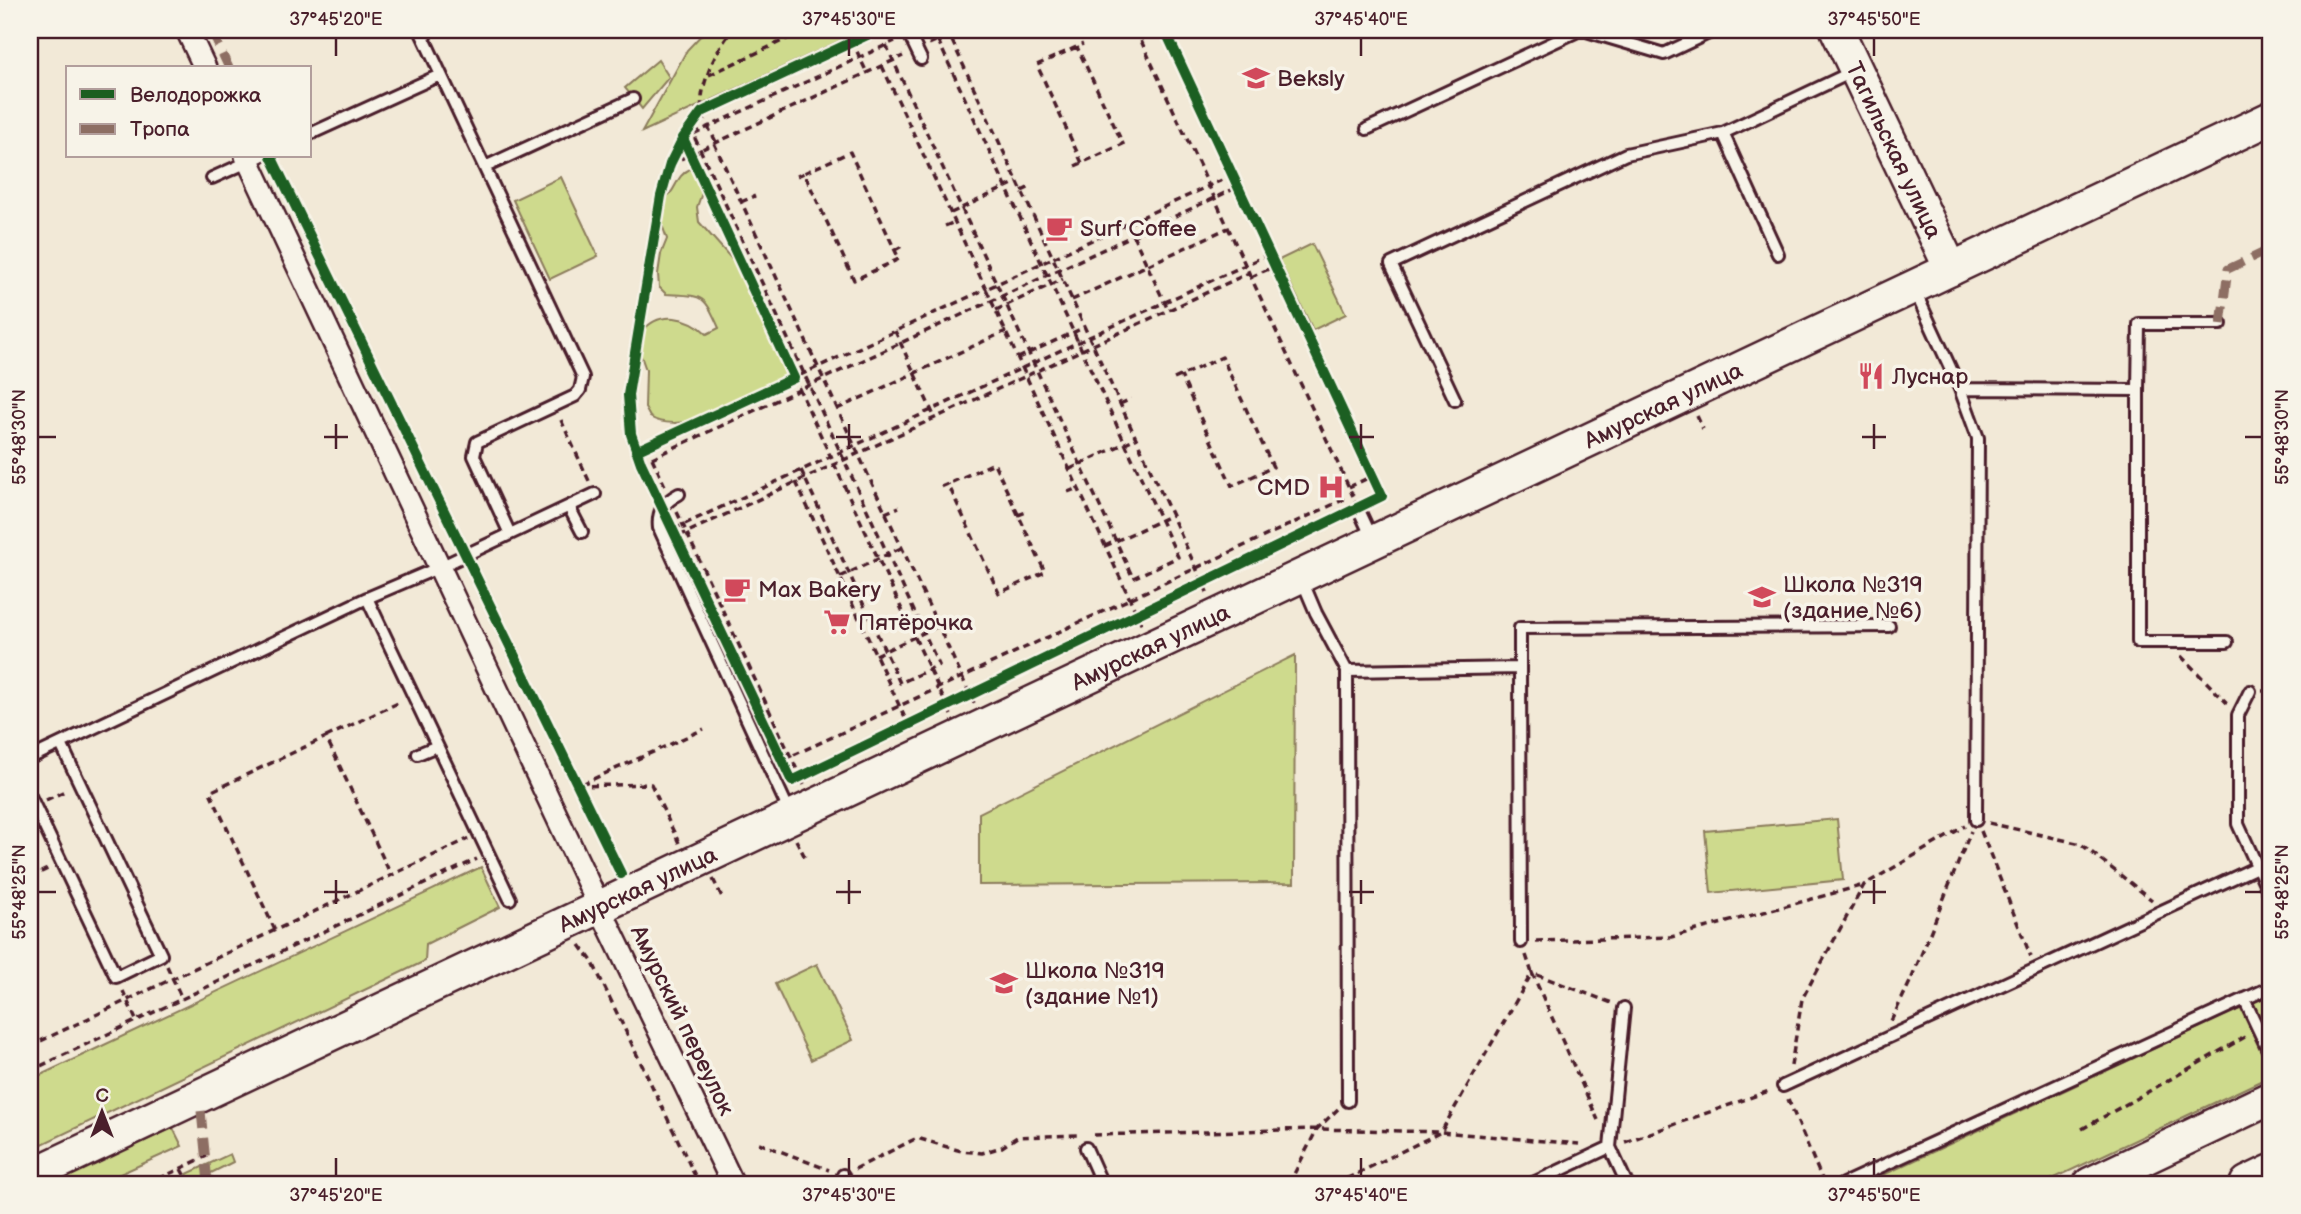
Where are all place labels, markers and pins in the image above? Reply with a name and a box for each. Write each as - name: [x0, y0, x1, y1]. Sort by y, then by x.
- school or university icon: Beksly: [1241, 63, 1271, 93]
- place label: Beksly: [1277, 65, 1345, 93]
- cafe icon: Surf Coffee: [1044, 213, 1074, 243]
- place label: Surf Coffee: [1080, 215, 1197, 243]
- restaurant icon: Луснар: [1856, 361, 1886, 391]
- place label: Луснар: [1891, 363, 1968, 391]
- hospital icon: CMD: [1316, 472, 1346, 502]
- place label: CMD: [1257, 474, 1310, 502]
- place label: Школа №319 (здание №6): [1783, 571, 1923, 625]
- cafe icon: Max Bakery: [722, 574, 752, 604]
- place label: Max Bakery: [758, 576, 882, 604]
- school or university icon: Школа №319 (здание №6): [1747, 582, 1777, 612]
- supermarket icon: Пятёрочка: [822, 607, 852, 637]
- place label: Пятёрочка: [858, 609, 974, 637]
- place label: Школа №319 (здание №1): [1025, 957, 1165, 1011]
- school or university icon: Школа №319 (здание №1): [989, 968, 1019, 998]

